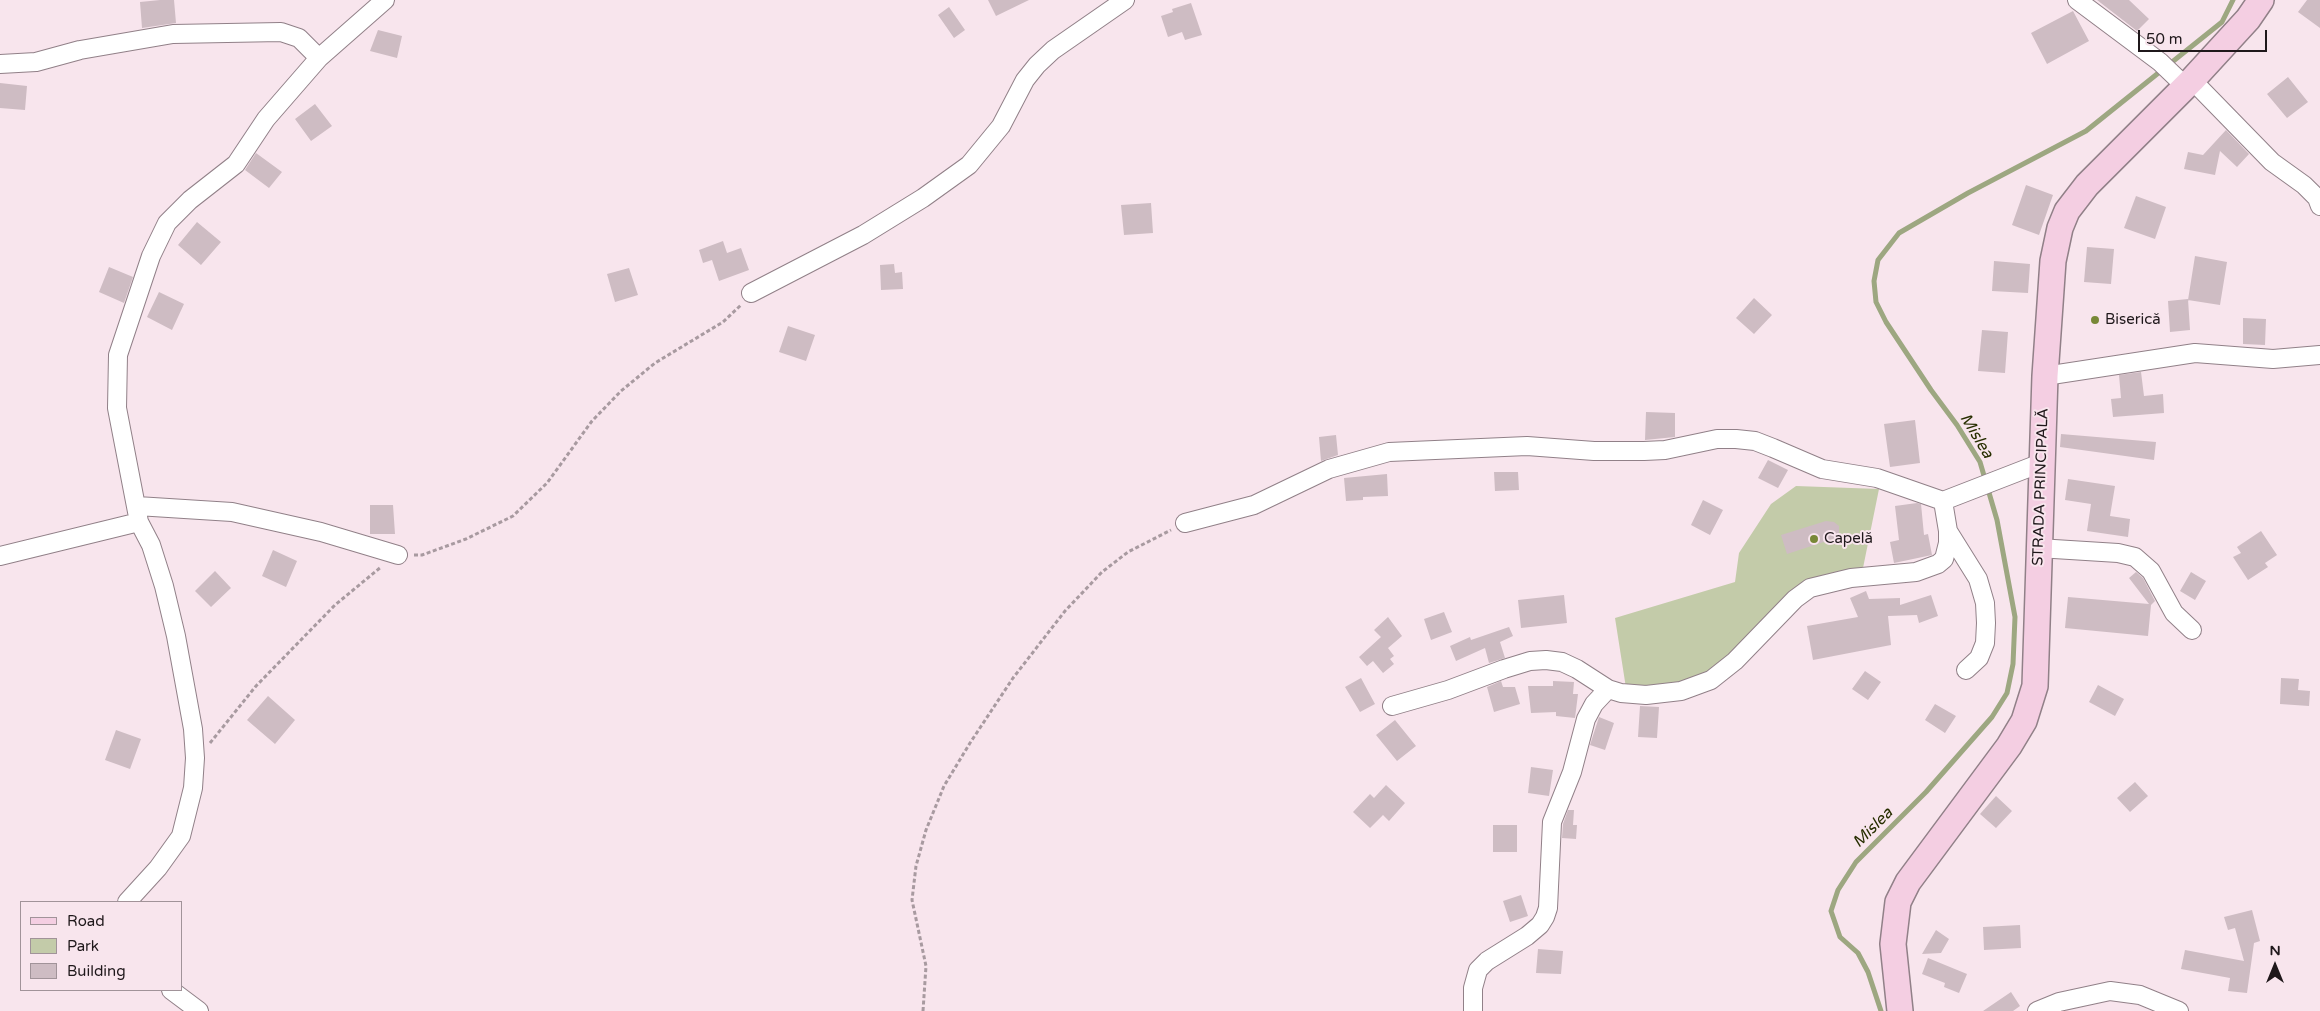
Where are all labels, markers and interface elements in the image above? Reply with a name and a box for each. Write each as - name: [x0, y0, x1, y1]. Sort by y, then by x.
- scale bar: [2140, 20, 2269, 52]
- text: 50 m: [2146, 30, 2183, 48]
- place label: Biserică: [2105, 311, 2161, 329]
- marker: Biserică: [2089, 314, 2101, 326]
- street label: STRADA PRINCIPALĂ: [2029, 408, 2053, 566]
- water label: Mislea: [1955, 410, 1997, 462]
- place label: Capelă: [1824, 530, 1873, 548]
- marker: Capelă: [1808, 533, 1820, 545]
- water label: Mislea: [1849, 804, 1897, 852]
- legend: [20, 901, 182, 991]
- text: Road: [67, 912, 105, 930]
- text: Park: [67, 937, 99, 955]
- north arrow: [2250, 941, 2300, 991]
- text: N: [2269, 942, 2281, 959]
- text: Building: [67, 962, 126, 980]

